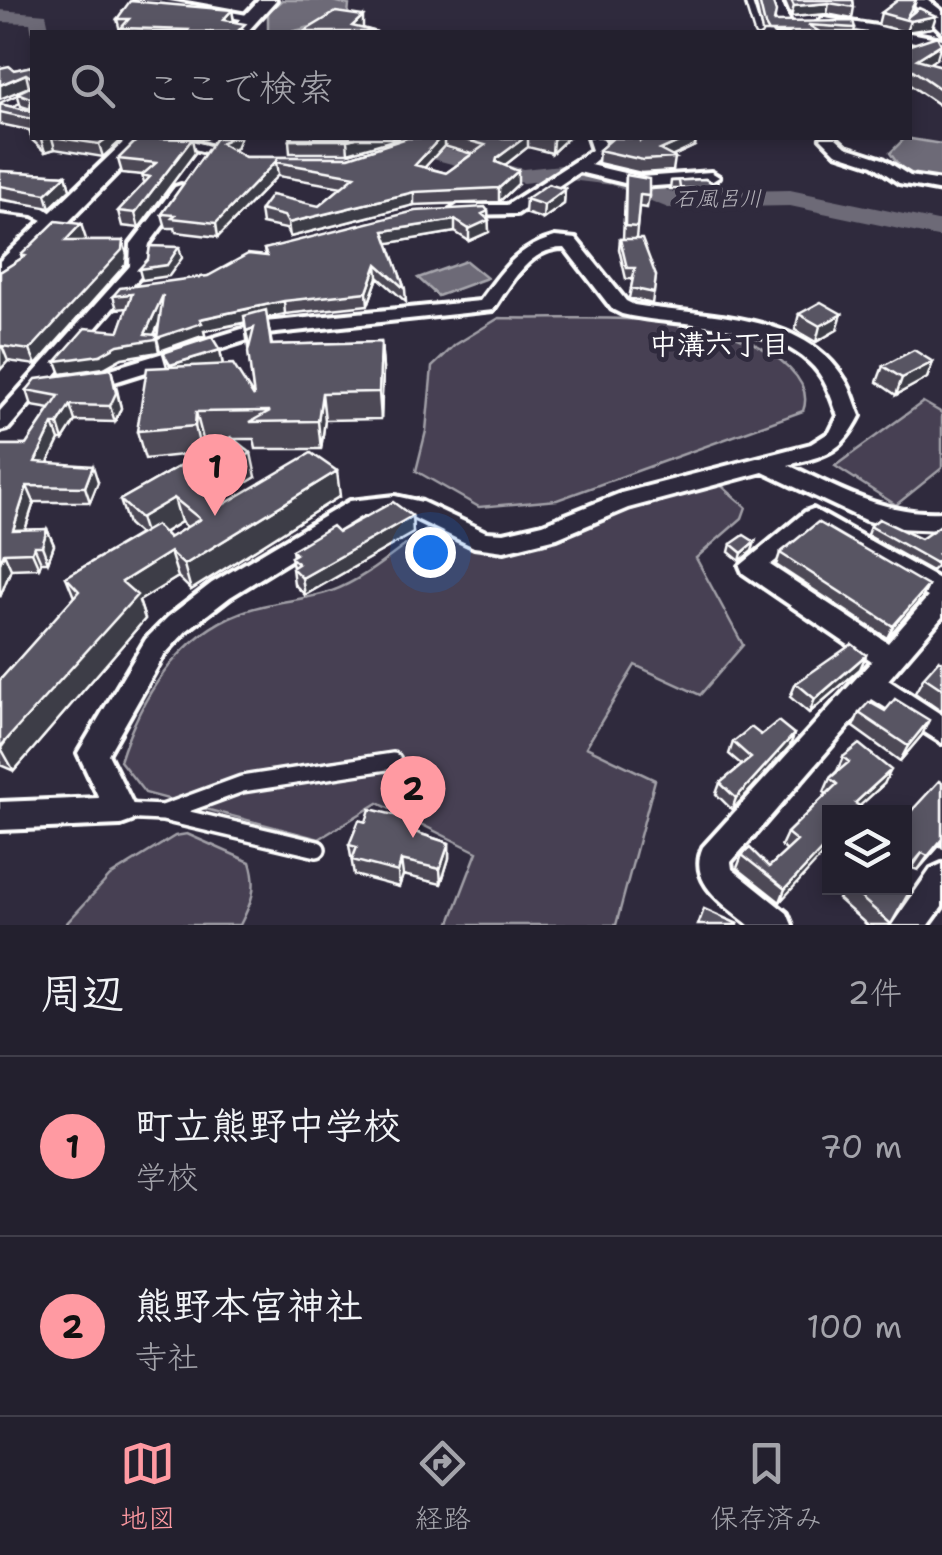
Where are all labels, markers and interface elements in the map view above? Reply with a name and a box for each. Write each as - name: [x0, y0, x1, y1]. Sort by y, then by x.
- search box: [30, 30, 912, 140]
- icon: search: [65, 58, 120, 113]
- text: ここで検索: [145, 62, 335, 113]
- water label: 石風呂川: [674, 184, 762, 213]
- district label: 中溝六丁目: [649, 325, 789, 363]
- pin: 1: [182, 434, 248, 516]
- your location: [405, 527, 456, 578]
- pin: 2: [380, 756, 446, 838]
- map controls: [822, 805, 912, 895]
- button: layers: [822, 805, 912, 895]
- text: 周辺: [40, 965, 124, 1021]
- text: 2件: [848, 971, 902, 1014]
- text: 町立熊野中学校: [135, 1100, 401, 1151]
- text: 1: [65, 1125, 80, 1168]
- text: 70 m: [819, 1125, 902, 1168]
- text: 学校: [135, 1155, 199, 1198]
- text: 熊野本宮神社: [135, 1280, 363, 1331]
- text: 2: [61, 1305, 84, 1348]
- text: 100 m: [806, 1305, 902, 1348]
- text: 寺社: [135, 1335, 199, 1378]
- tab: 地図: [120, 1436, 176, 1537]
- tab: 経路: [415, 1436, 471, 1537]
- tab: 保存済み: [710, 1436, 822, 1537]

